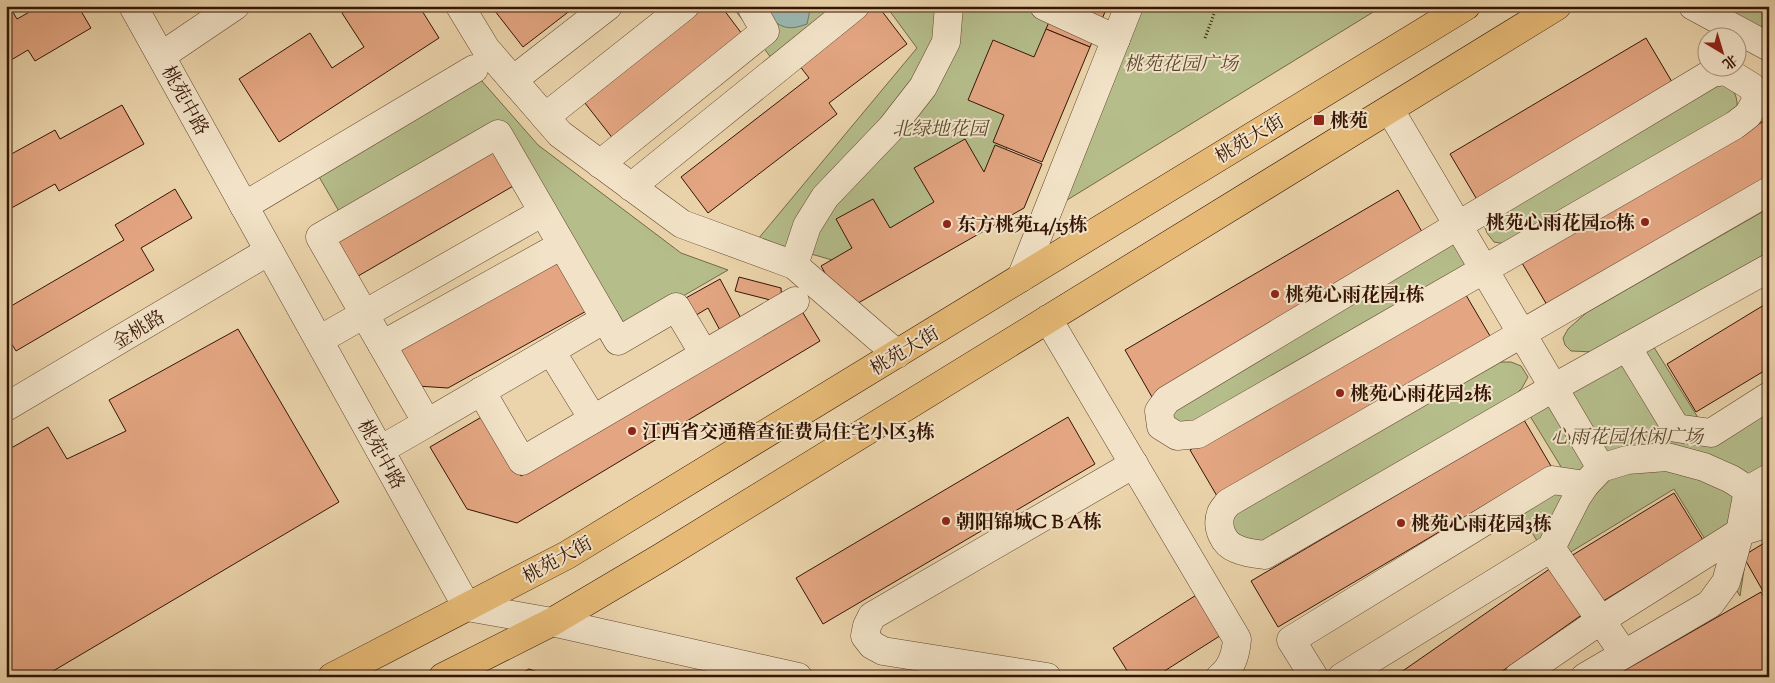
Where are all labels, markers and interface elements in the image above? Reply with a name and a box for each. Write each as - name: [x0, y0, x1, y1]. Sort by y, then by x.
- north arrow: [1698, 28, 1748, 78]
- text: 北: [1717, 48, 1740, 73]
- park label: 桃苑花园广场: [1124, 52, 1240, 79]
- street label: 桃苑中路: [154, 61, 214, 141]
- street label: 桃苑大街: [1211, 109, 1290, 171]
- place label: 桃苑: [1330, 109, 1368, 136]
- marker: 桃苑: [1312, 113, 1326, 127]
- park label: 北绿地花园: [892, 117, 990, 144]
- place label: 桃苑心雨花园10栋: [1486, 211, 1635, 238]
- place label: 东方桃苑14/15栋: [957, 213, 1088, 240]
- marker: 桃苑心雨花园10栋: [1639, 216, 1651, 228]
- marker: 东方桃苑14/15栋: [941, 218, 953, 230]
- place label: 桃苑心雨花园1栋: [1285, 283, 1424, 310]
- marker: 桃苑心雨花园1栋: [1269, 288, 1281, 300]
- street label: 金桃路: [108, 305, 171, 357]
- street label: 桃苑大街: [866, 321, 945, 383]
- place label: 桃苑心雨花园2栋: [1350, 382, 1492, 409]
- marker: 桃苑心雨花园2栋: [1334, 387, 1346, 399]
- street label: 桃苑中路: [350, 415, 410, 495]
- place label: 江西省交通稽查征费局住宅小区3栋: [642, 420, 935, 447]
- marker: 江西省交通稽查征费局住宅小区3栋: [626, 425, 638, 437]
- park label: 心雨花园休闲广场: [1551, 425, 1705, 452]
- place label: 朝阳锦城C B A栋: [956, 510, 1102, 537]
- place label: 桃苑心雨花园3栋: [1411, 512, 1552, 539]
- marker: 朝阳锦城C B A栋: [940, 515, 952, 527]
- marker: 桃苑心雨花园3栋: [1395, 517, 1407, 529]
- street label: 桃苑大街: [518, 531, 598, 591]

